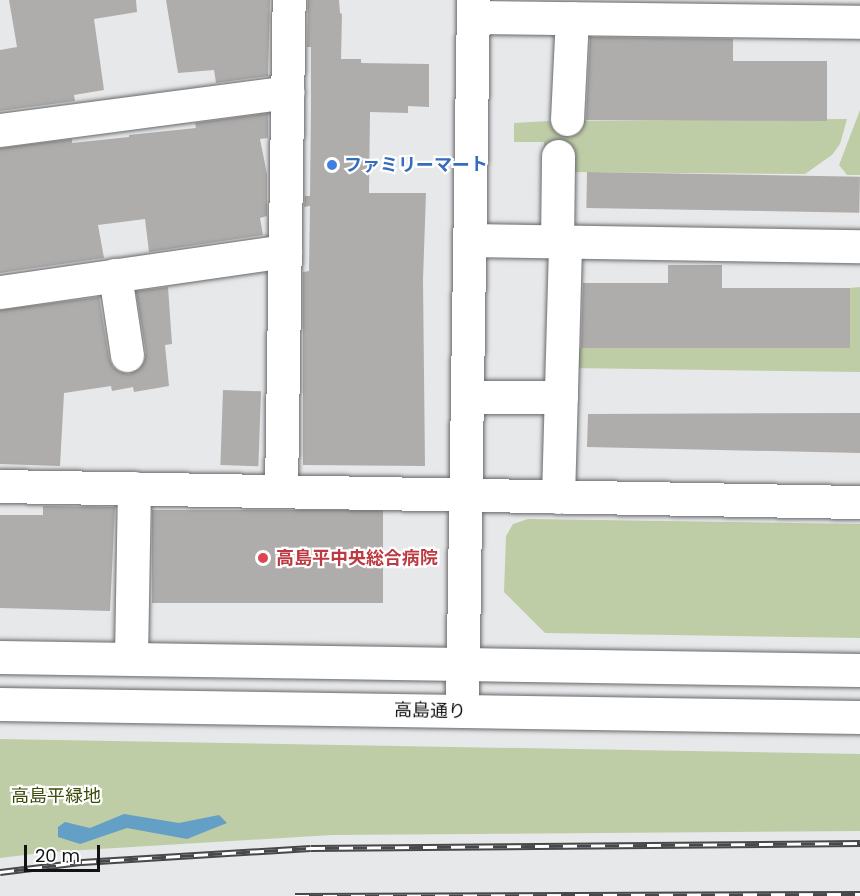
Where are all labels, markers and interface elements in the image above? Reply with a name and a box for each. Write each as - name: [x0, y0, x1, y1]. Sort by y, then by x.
- place label: ファミリーマート: [344, 154, 488, 176]
- marker: ファミリーマート: [325, 158, 339, 172]
- place label: 高島平中央総合病院: [276, 547, 438, 569]
- marker: 高島平中央総合病院: [254, 549, 272, 567]
- street label: 高島通り: [394, 700, 466, 722]
- park label: 高島平緑地: [11, 785, 101, 807]
- scale bar: [27, 833, 104, 871]
- text: 20 m: [35, 843, 80, 868]

